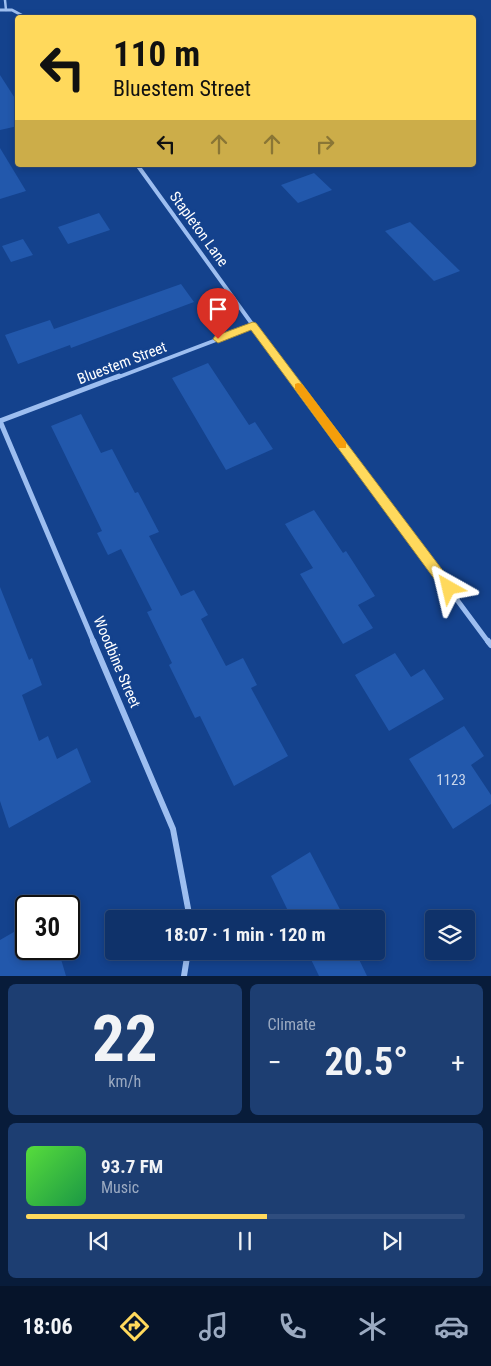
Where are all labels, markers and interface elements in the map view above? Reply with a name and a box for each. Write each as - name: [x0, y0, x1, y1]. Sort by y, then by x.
- text: 110 m: [113, 34, 200, 75]
- icon: left: [30, 35, 95, 100]
- text: Bluestem Street: [113, 76, 251, 101]
- icon: left: [152, 130, 180, 158]
- icon: ahead: [205, 130, 233, 158]
- icon: ahead: [258, 130, 286, 158]
- icon: right: [311, 130, 339, 158]
- street label: Stapleton Lane: [166, 188, 232, 270]
- pin: [197, 288, 239, 339]
- icon: arrive: [204, 295, 232, 323]
- street label: Bluestem Street: [75, 338, 169, 388]
- position arrow: [422, 561, 474, 613]
- street label: Woodbine Street: [90, 614, 144, 710]
- house number: 1123: [436, 771, 466, 789]
- speed limit sign: 30: [15, 895, 80, 960]
- map controls: [425, 910, 475, 960]
- button: layers: [425, 910, 475, 960]
- text: 18:07 · 1 min · 120 m: [164, 923, 326, 946]
- text: 22: [92, 1001, 158, 1077]
- text: Climate: [268, 1015, 316, 1034]
- text: 20.5°: [325, 1040, 408, 1084]
- text: −: [268, 1046, 282, 1079]
- text: +: [451, 1046, 465, 1079]
- text: km/h: [108, 1072, 141, 1091]
- text: 93.7 FM: [101, 1155, 163, 1178]
- text: Music: [101, 1178, 139, 1197]
- icon: previous: [85, 1227, 113, 1255]
- icon: pause: [231, 1227, 259, 1255]
- icon: next: [378, 1227, 406, 1255]
- icon: directions: [117, 1309, 152, 1344]
- icon: music: [196, 1309, 231, 1344]
- icon: phone: [275, 1309, 310, 1344]
- icon: climate: [355, 1309, 390, 1344]
- icon: car: [434, 1309, 469, 1344]
- text: 18:06: [22, 1314, 73, 1339]

